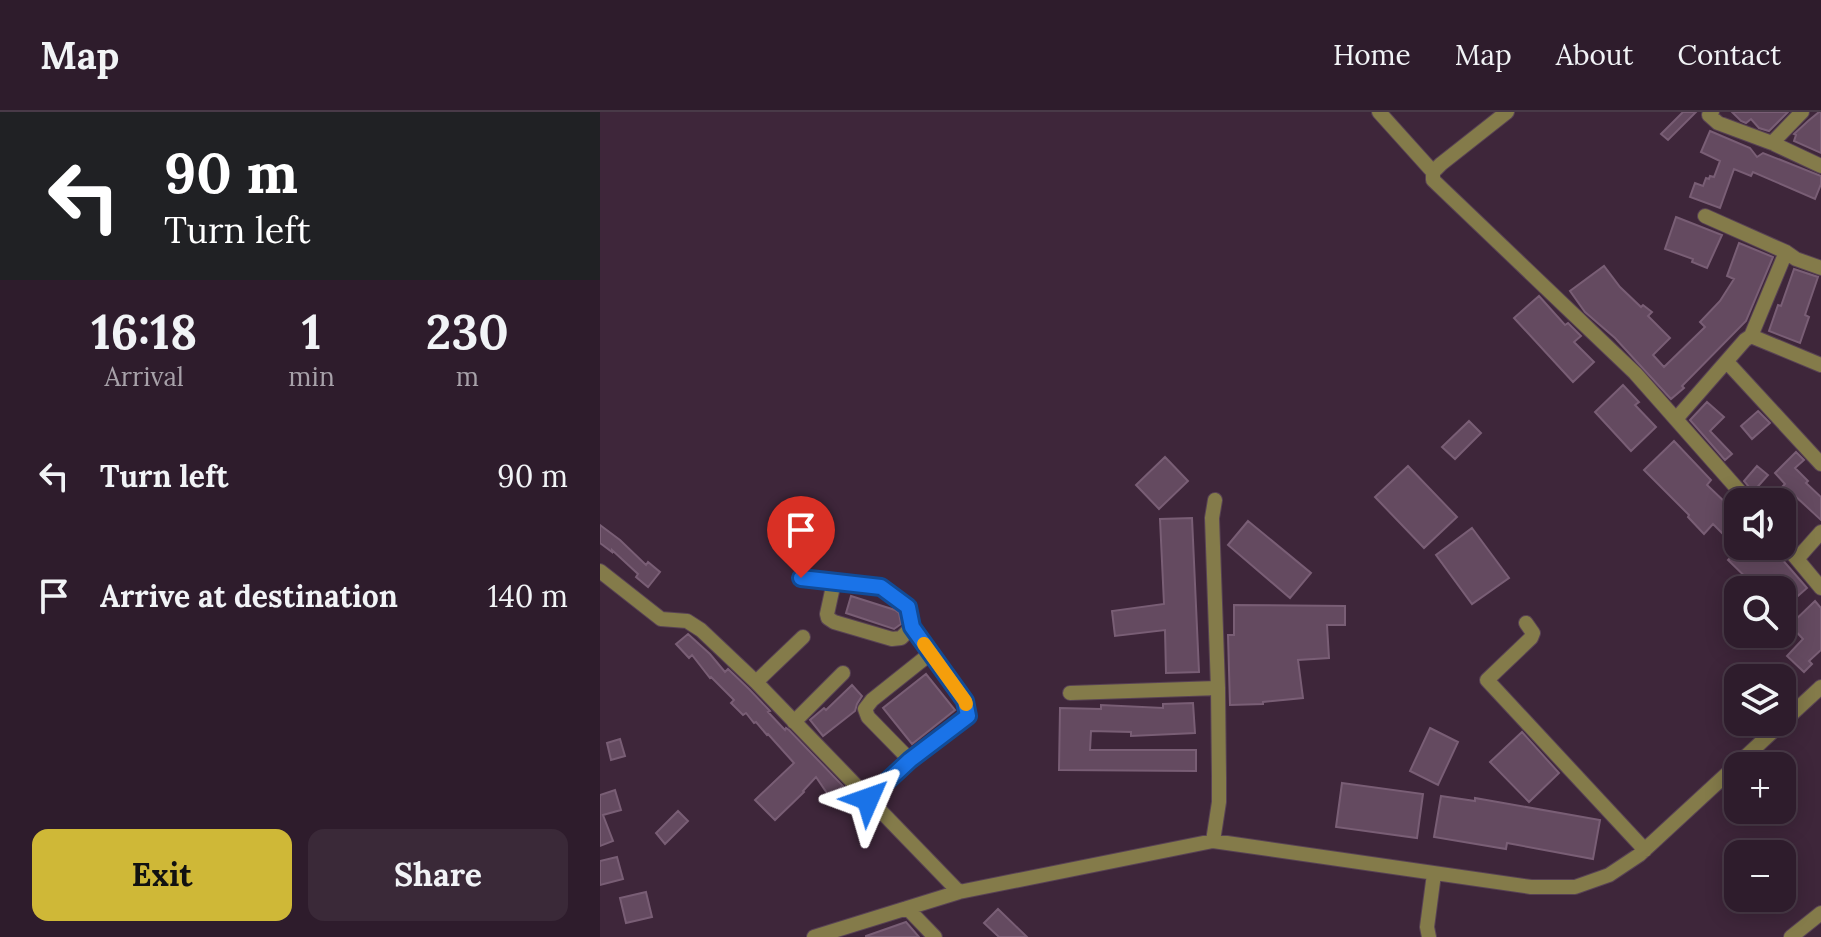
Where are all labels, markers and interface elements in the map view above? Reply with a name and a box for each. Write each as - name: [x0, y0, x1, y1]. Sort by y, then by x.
- text: Map: [40, 31, 119, 79]
- text: Home: [1333, 37, 1411, 73]
- text: Map: [1455, 37, 1512, 73]
- text: About: [1556, 37, 1633, 73]
- text: Contact: [1677, 37, 1781, 73]
- text: 90 m: [164, 137, 298, 208]
- icon: left: [32, 144, 136, 248]
- text: Turn left: [164, 207, 311, 253]
- text: 16:18: [91, 301, 197, 362]
- text: 1: [302, 301, 321, 362]
- text: 230: [426, 301, 509, 362]
- text: Arrival: [104, 360, 184, 393]
- text: min: [288, 360, 335, 393]
- text: m: [456, 360, 479, 393]
- icon: left: [32, 454, 76, 498]
- text: Turn left: [100, 457, 228, 495]
- text: 90 m: [497, 457, 568, 495]
- map controls: [1724, 488, 1796, 912]
- button: sound: [1724, 488, 1796, 560]
- pin: [767, 496, 835, 578]
- icon: arrive: [779, 508, 823, 552]
- icon: arrive: [32, 574, 76, 618]
- button: search: [1724, 576, 1796, 648]
- text: Arrive at destination: [100, 577, 398, 615]
- text: 140 m: [487, 577, 568, 615]
- button: layers: [1724, 664, 1796, 736]
- button: +: [1724, 752, 1796, 824]
- position arrow: [826, 757, 910, 841]
- button: Exit: [32, 829, 292, 921]
- button: Share: [308, 829, 568, 921]
- button: −: [1724, 840, 1796, 912]

